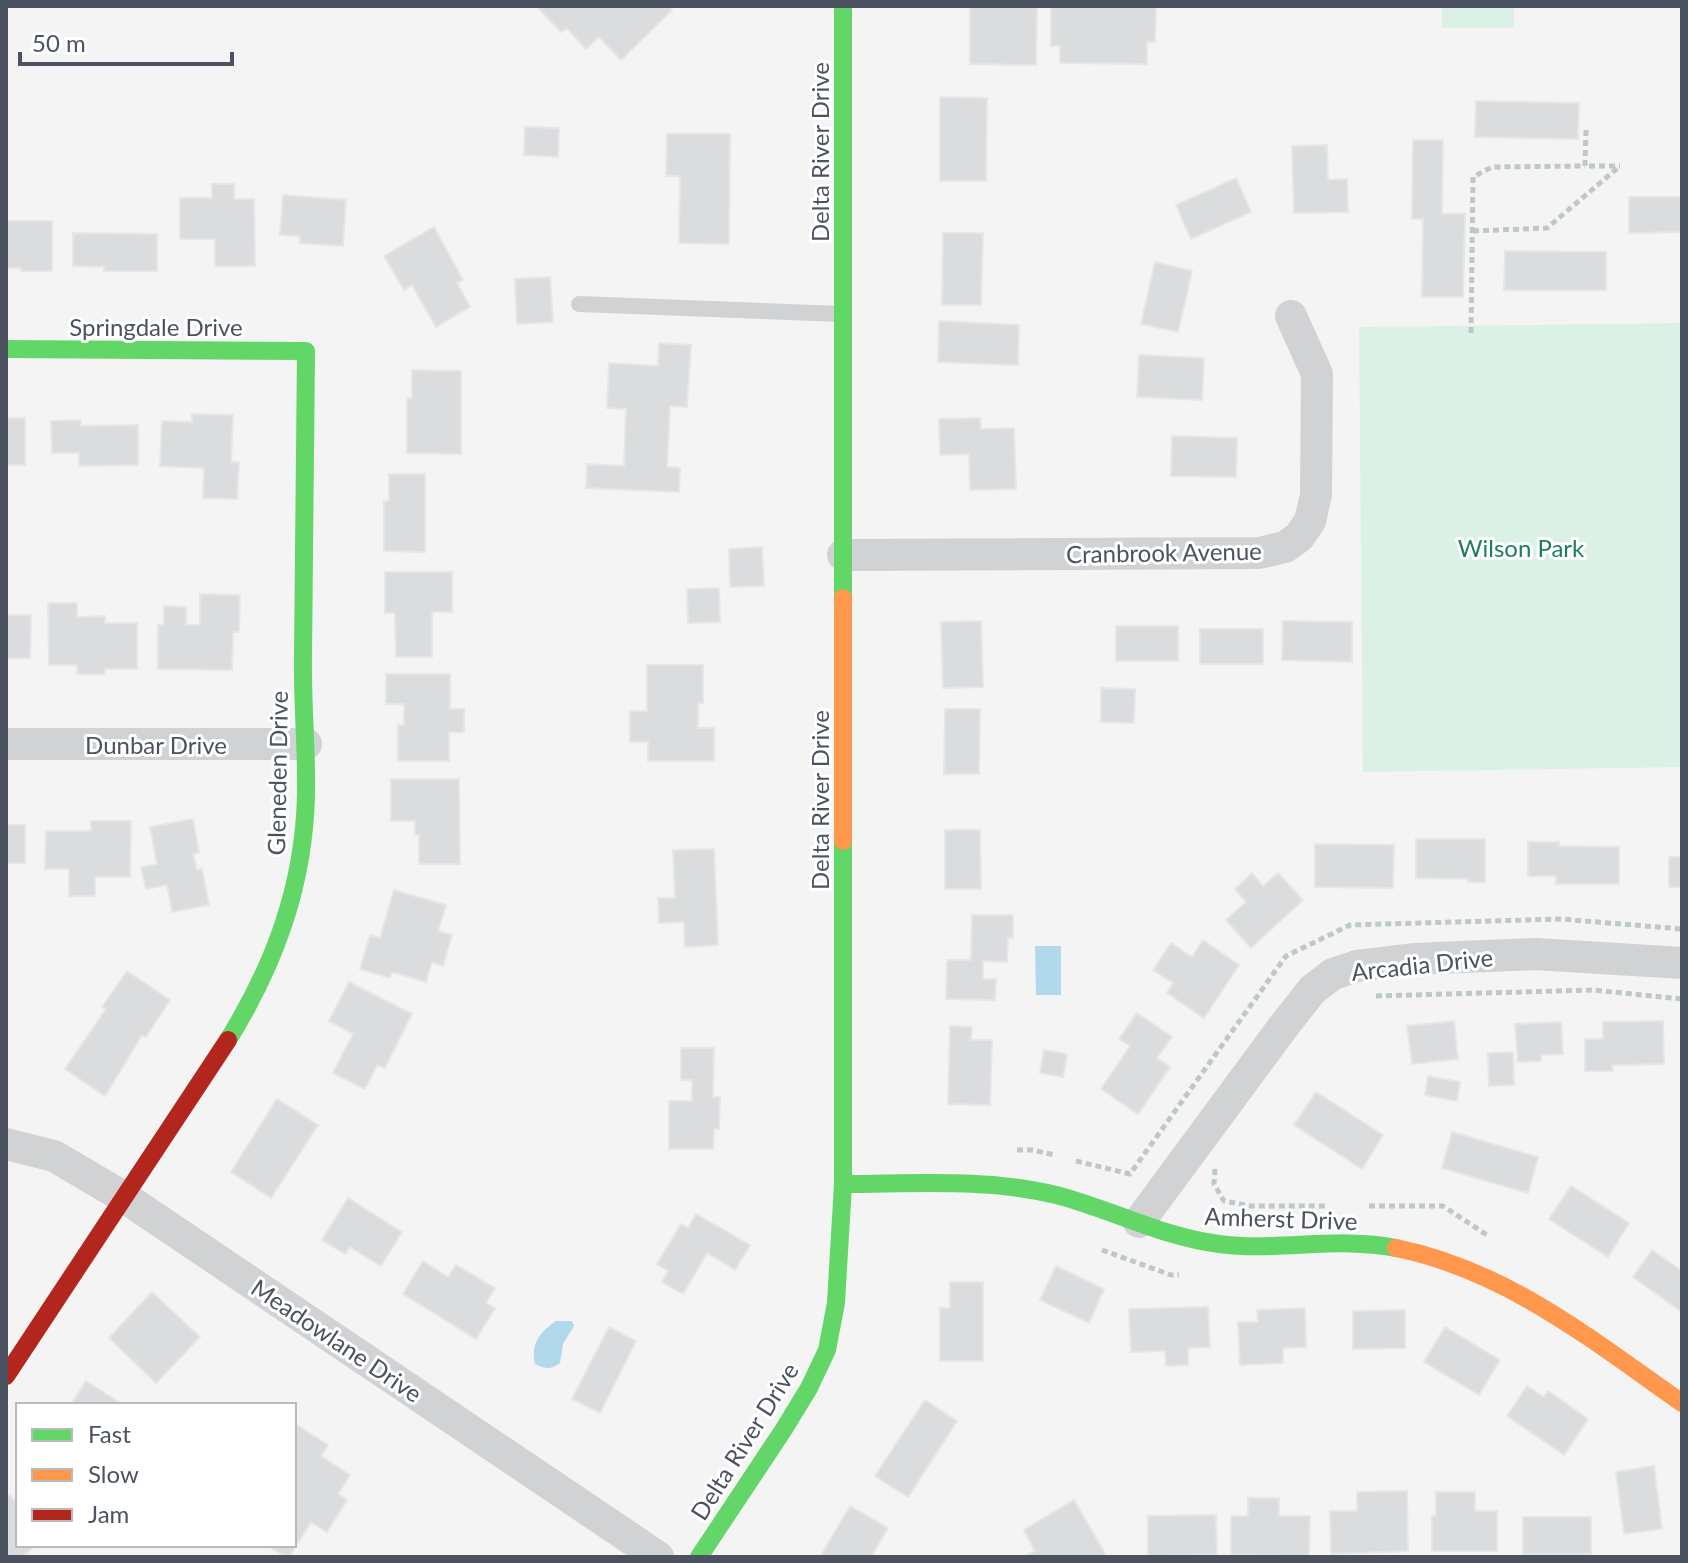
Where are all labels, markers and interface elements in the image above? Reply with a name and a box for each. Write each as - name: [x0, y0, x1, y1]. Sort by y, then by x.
- scale bar: [20, 16, 232, 66]
- text: 50 m: [32, 28, 86, 57]
- street label: Delta River Drive: [805, 62, 834, 242]
- street label: Springdale Drive: [69, 312, 243, 341]
- park label: Wilson Park: [1458, 533, 1585, 562]
- street label: Cranbrook Avenue: [1066, 536, 1262, 568]
- street label: Gleneden Drive: [261, 690, 293, 856]
- street label: Delta River Drive: [805, 710, 834, 890]
- street label: Dunbar Drive: [85, 730, 227, 759]
- street label: Arcadia Drive: [1350, 942, 1494, 986]
- street label: Amherst Drive: [1204, 1201, 1358, 1235]
- street label: Meadowlane Drive: [246, 1272, 428, 1408]
- street label: Delta River Drive: [684, 1357, 804, 1525]
- legend: [16, 1403, 296, 1547]
- text: Fast: [88, 1419, 131, 1448]
- text: Slow: [88, 1459, 139, 1488]
- text: Jam: [88, 1499, 129, 1528]

